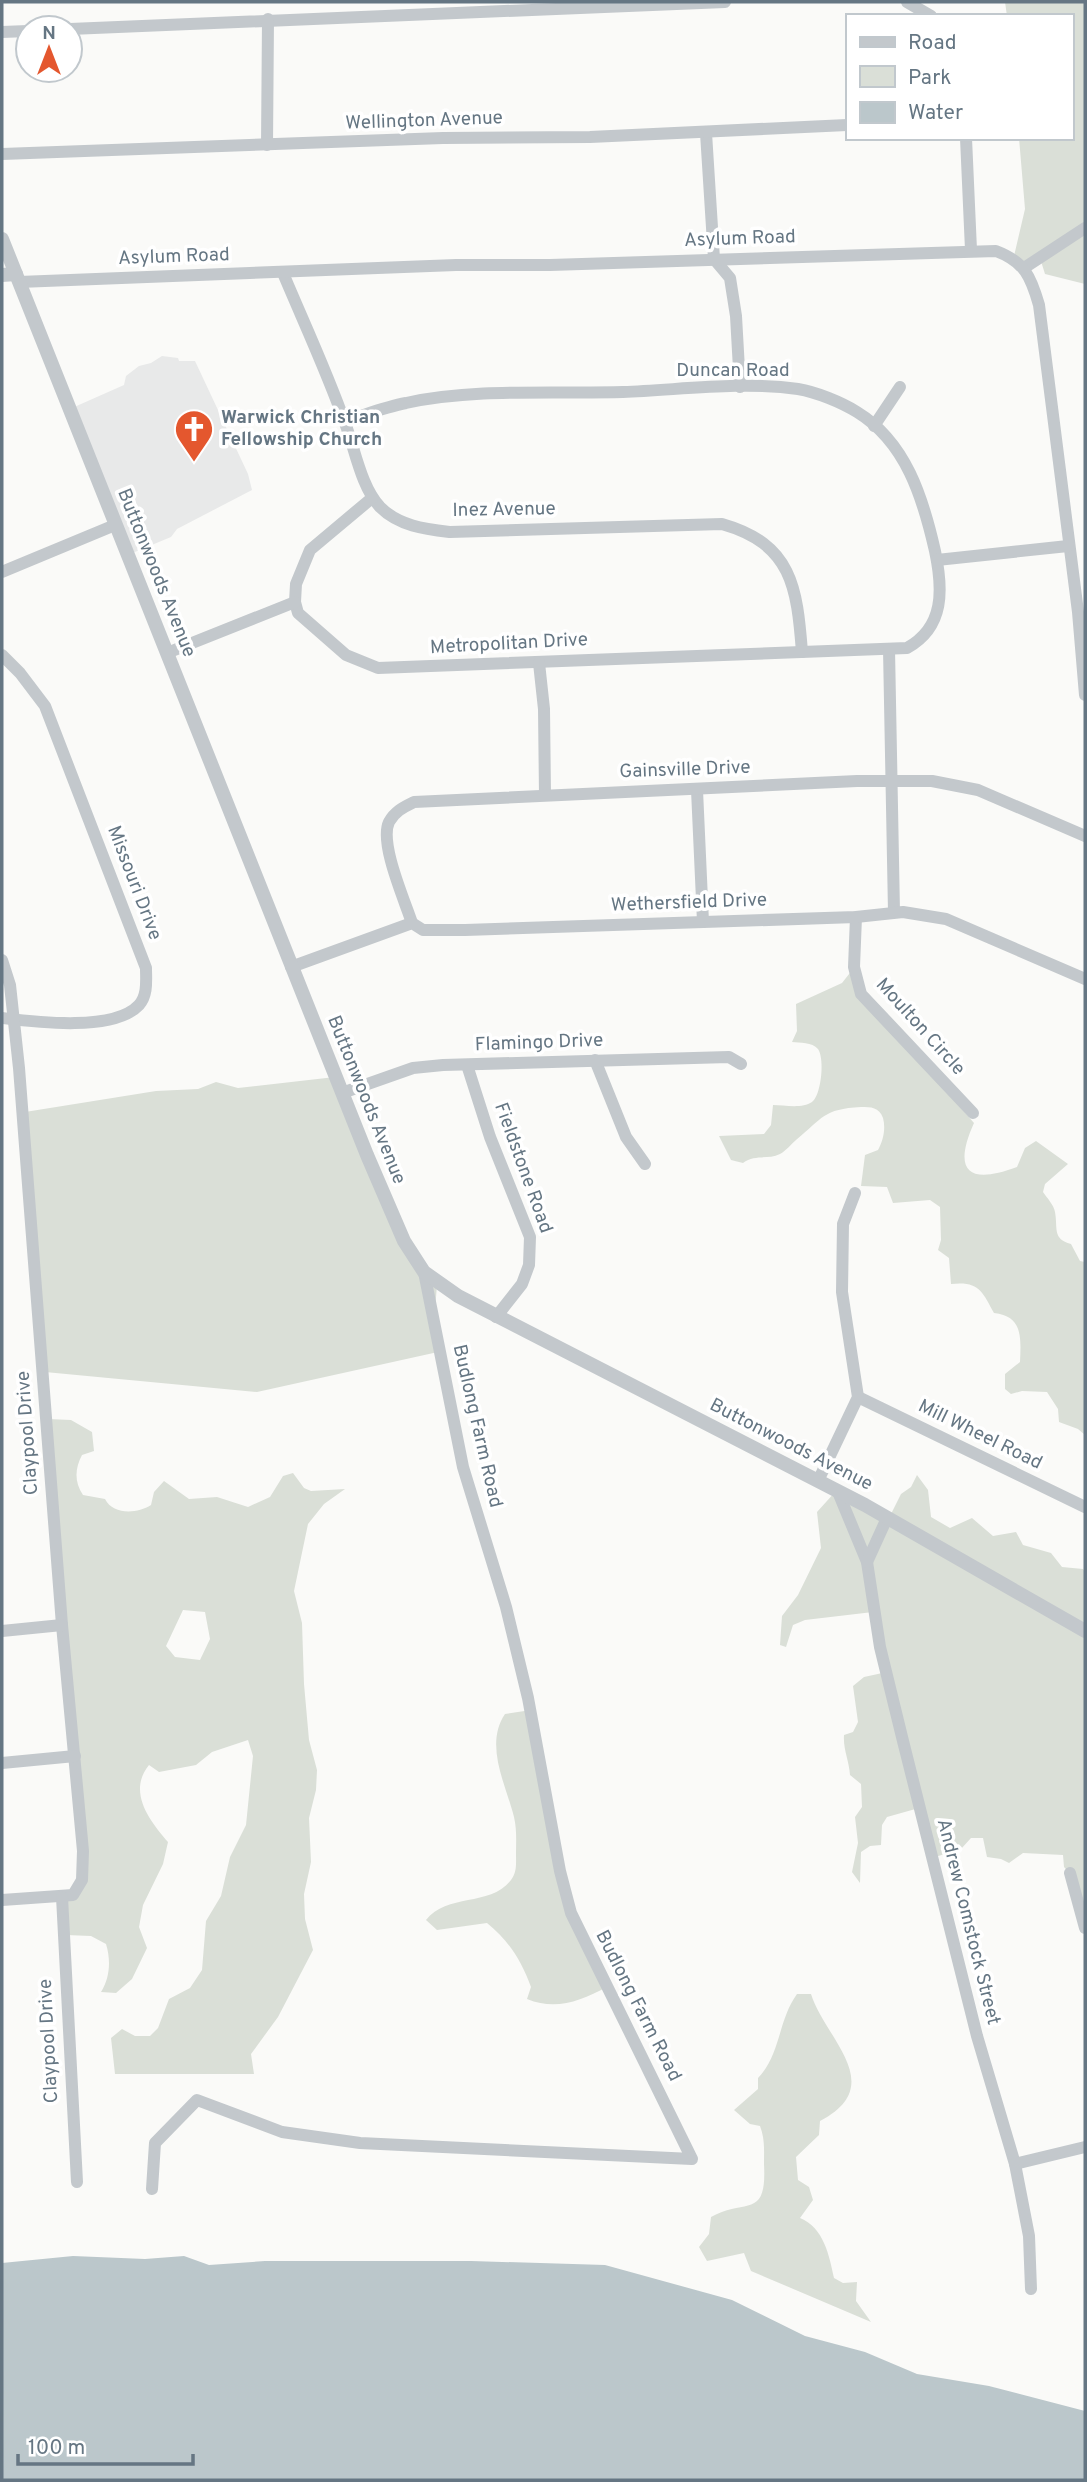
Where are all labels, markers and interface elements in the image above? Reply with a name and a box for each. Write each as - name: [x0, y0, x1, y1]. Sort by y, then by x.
- north arrow: [14, 14, 84, 84]
- legend: [846, 14, 1073, 140]
- text: N: [42, 22, 56, 46]
- text: Road: [908, 30, 957, 57]
- text: Park: [908, 65, 951, 92]
- text: Water: [908, 100, 963, 127]
- street label: Wellington Avenue: [345, 106, 503, 136]
- street label: Asylum Road: [684, 225, 796, 253]
- street label: Asylum Road: [118, 243, 230, 271]
- street label: Duncan Road: [676, 359, 790, 383]
- place label: Warwick Christian Fellowship Church: [221, 406, 382, 452]
- church icon: Warwick Christian Fellowship Church: [173, 408, 215, 463]
- street label: Buttonwoods Avenue: [111, 485, 201, 661]
- street label: Inez Avenue: [452, 497, 556, 523]
- street label: Metropolitan Drive: [429, 628, 589, 660]
- street label: Gainsville Drive: [619, 756, 751, 784]
- street label: Missouri Drive: [101, 822, 167, 944]
- street label: Wethersfield Drive: [610, 888, 768, 918]
- street label: Moulton Circle: [870, 973, 970, 1081]
- street label: Buttonwoods Avenue: [321, 1012, 411, 1188]
- street label: Flamingo Drive: [474, 1029, 604, 1057]
- street label: Fieldstone Road: [488, 1099, 558, 1237]
- street label: Budlong Farm Road: [447, 1342, 507, 1510]
- street label: Claypool Drive: [12, 1370, 44, 1496]
- street label: Buttonwoods Avenue: [705, 1393, 877, 1497]
- street label: Mill Wheel Road: [914, 1395, 1046, 1475]
- street label: Andrew Comstock Street: [931, 1816, 1005, 2028]
- street label: Budlong Farm Road: [589, 1926, 687, 2086]
- street label: Claypool Drive: [34, 1978, 64, 2104]
- scale bar: [18, 2422, 192, 2466]
- text: 100 m: [28, 2435, 85, 2462]

